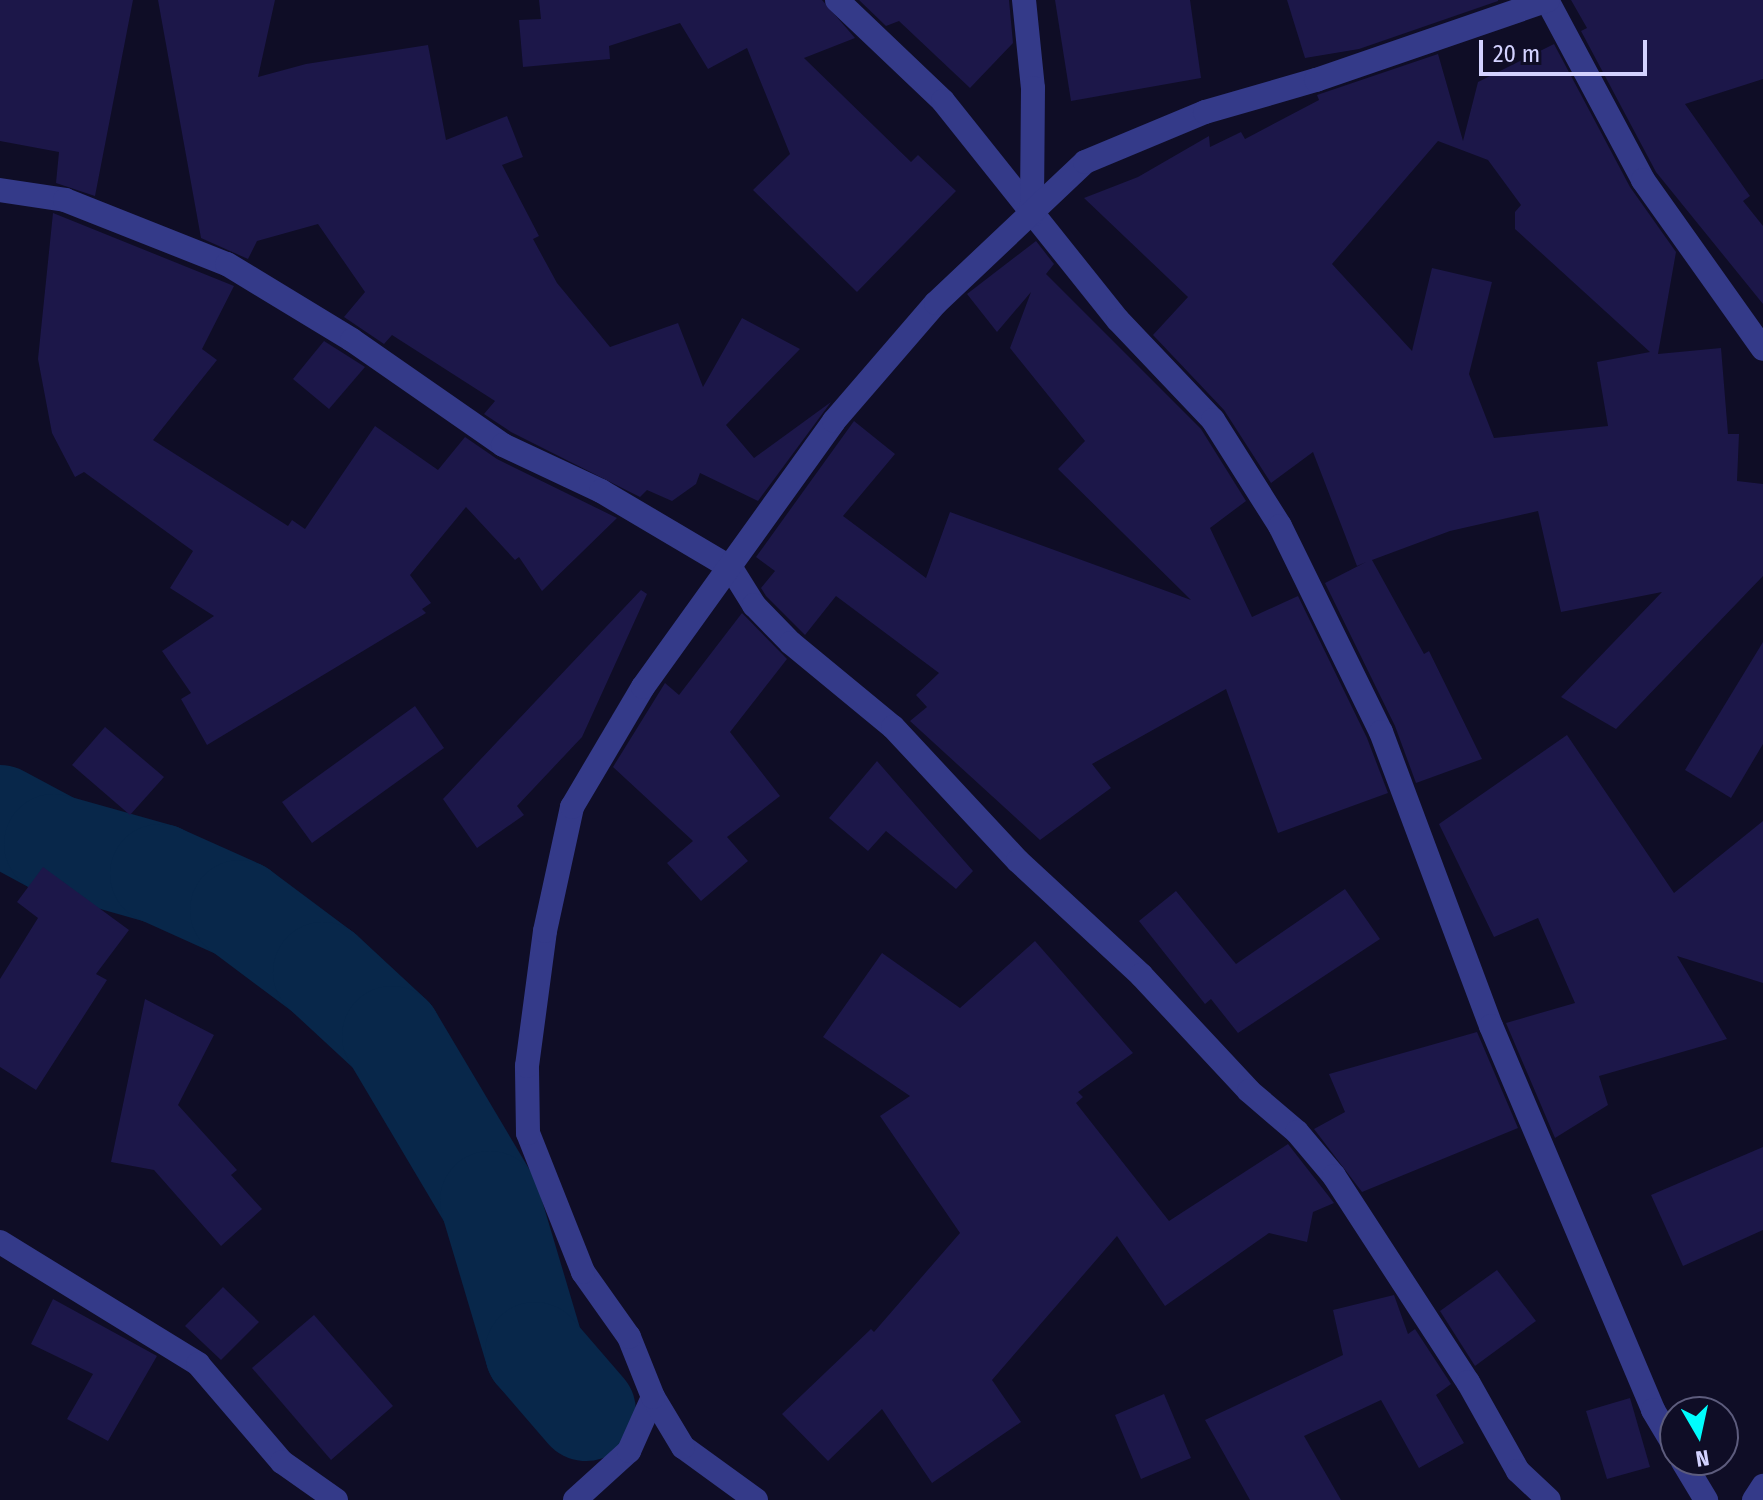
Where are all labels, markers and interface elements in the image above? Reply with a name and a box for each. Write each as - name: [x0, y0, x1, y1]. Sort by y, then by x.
- scale bar: [1483, 24, 1651, 74]
- text: 20 m: [1493, 40, 1540, 68]
- north arrow: [1659, 1396, 1739, 1476]
- text: N: [1694, 1444, 1711, 1473]

